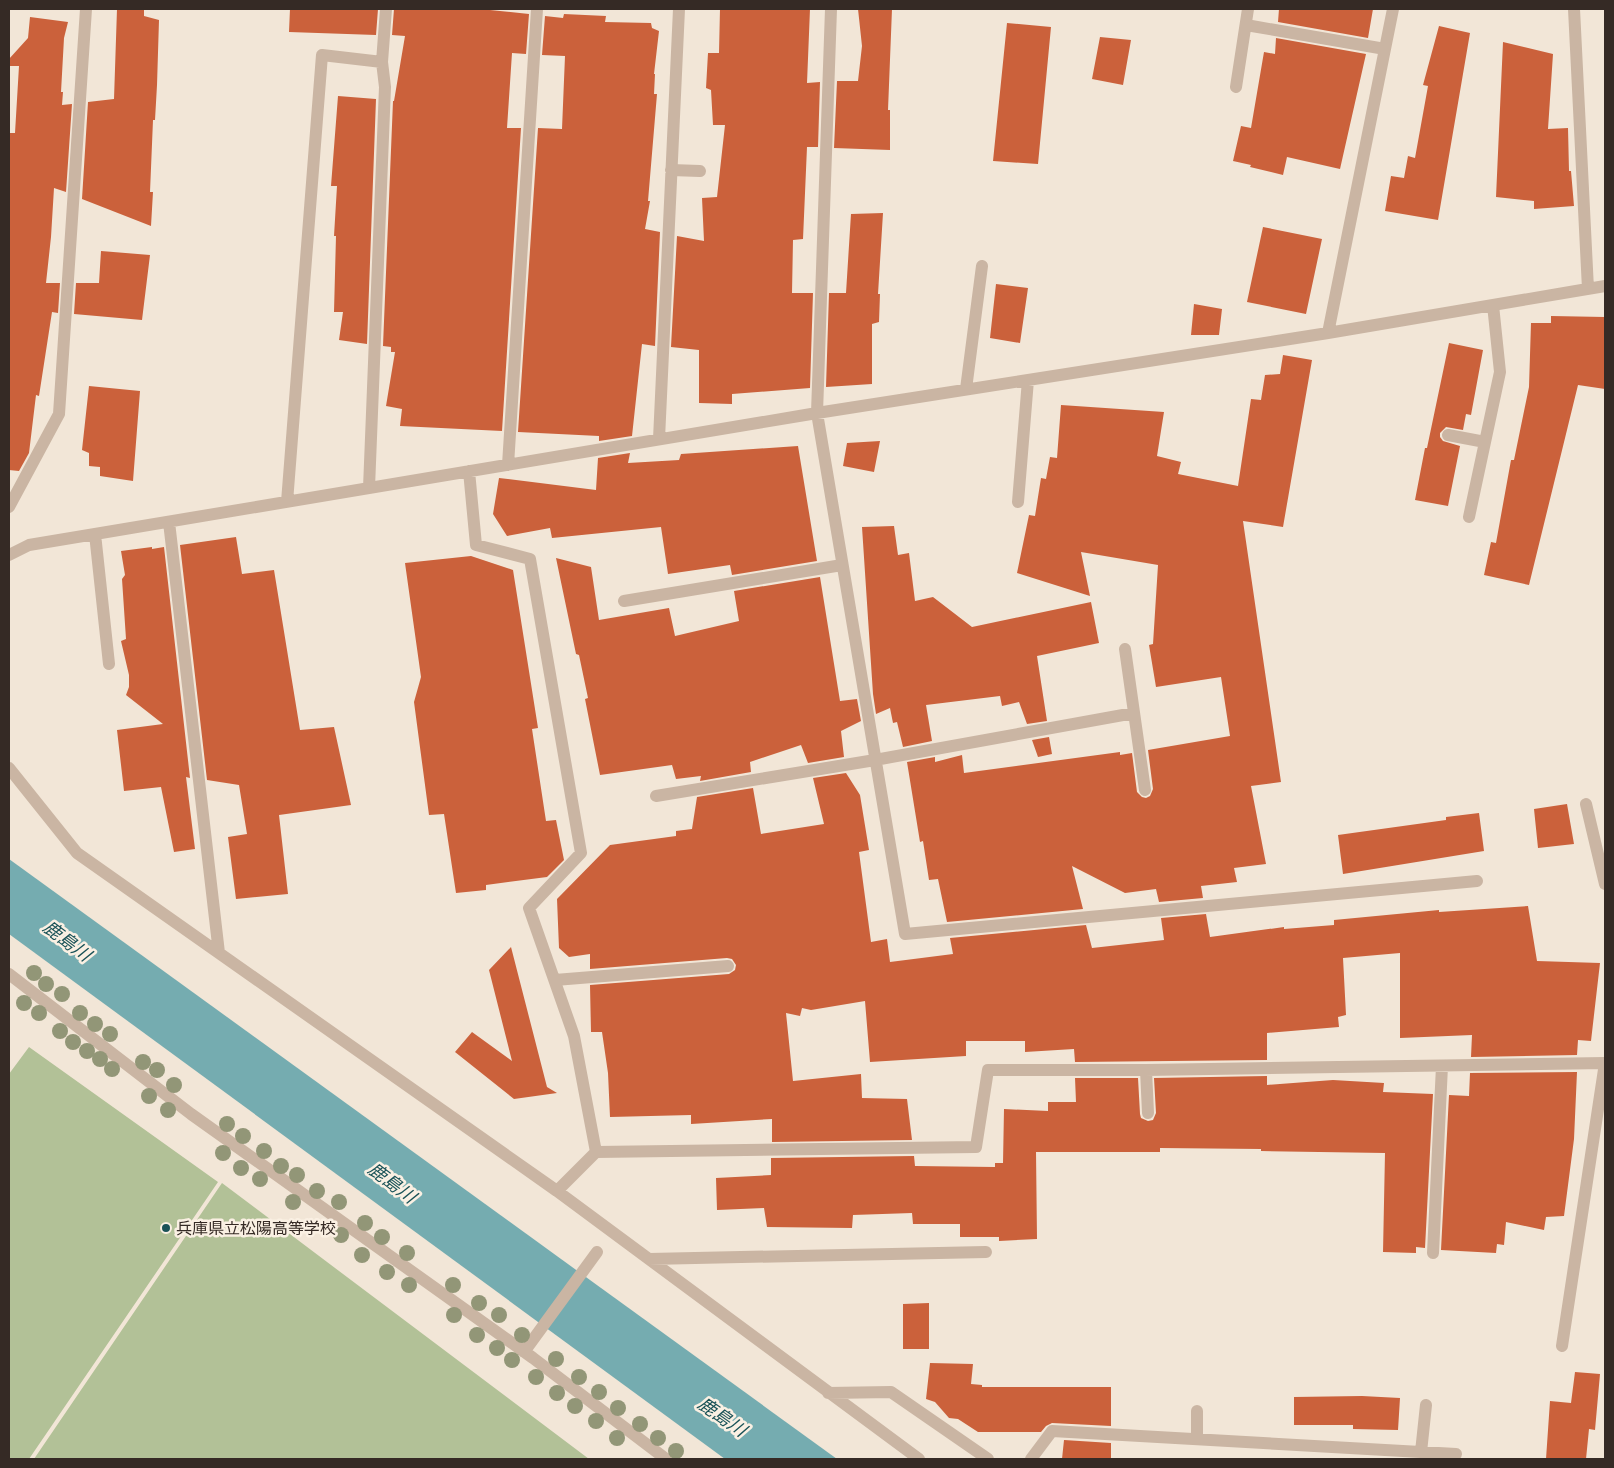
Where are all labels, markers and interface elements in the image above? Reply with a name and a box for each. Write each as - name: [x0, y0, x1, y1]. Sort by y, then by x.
- water label: 鹿島川: [39, 916, 97, 966]
- water label: 鹿島川: [364, 1158, 422, 1208]
- place label: 兵庫県立松陽高等学校: [176, 1219, 336, 1238]
- marker: 兵庫県立松陽高等学校: [160, 1222, 172, 1234]
- water label: 鹿島川: [694, 1393, 752, 1442]

